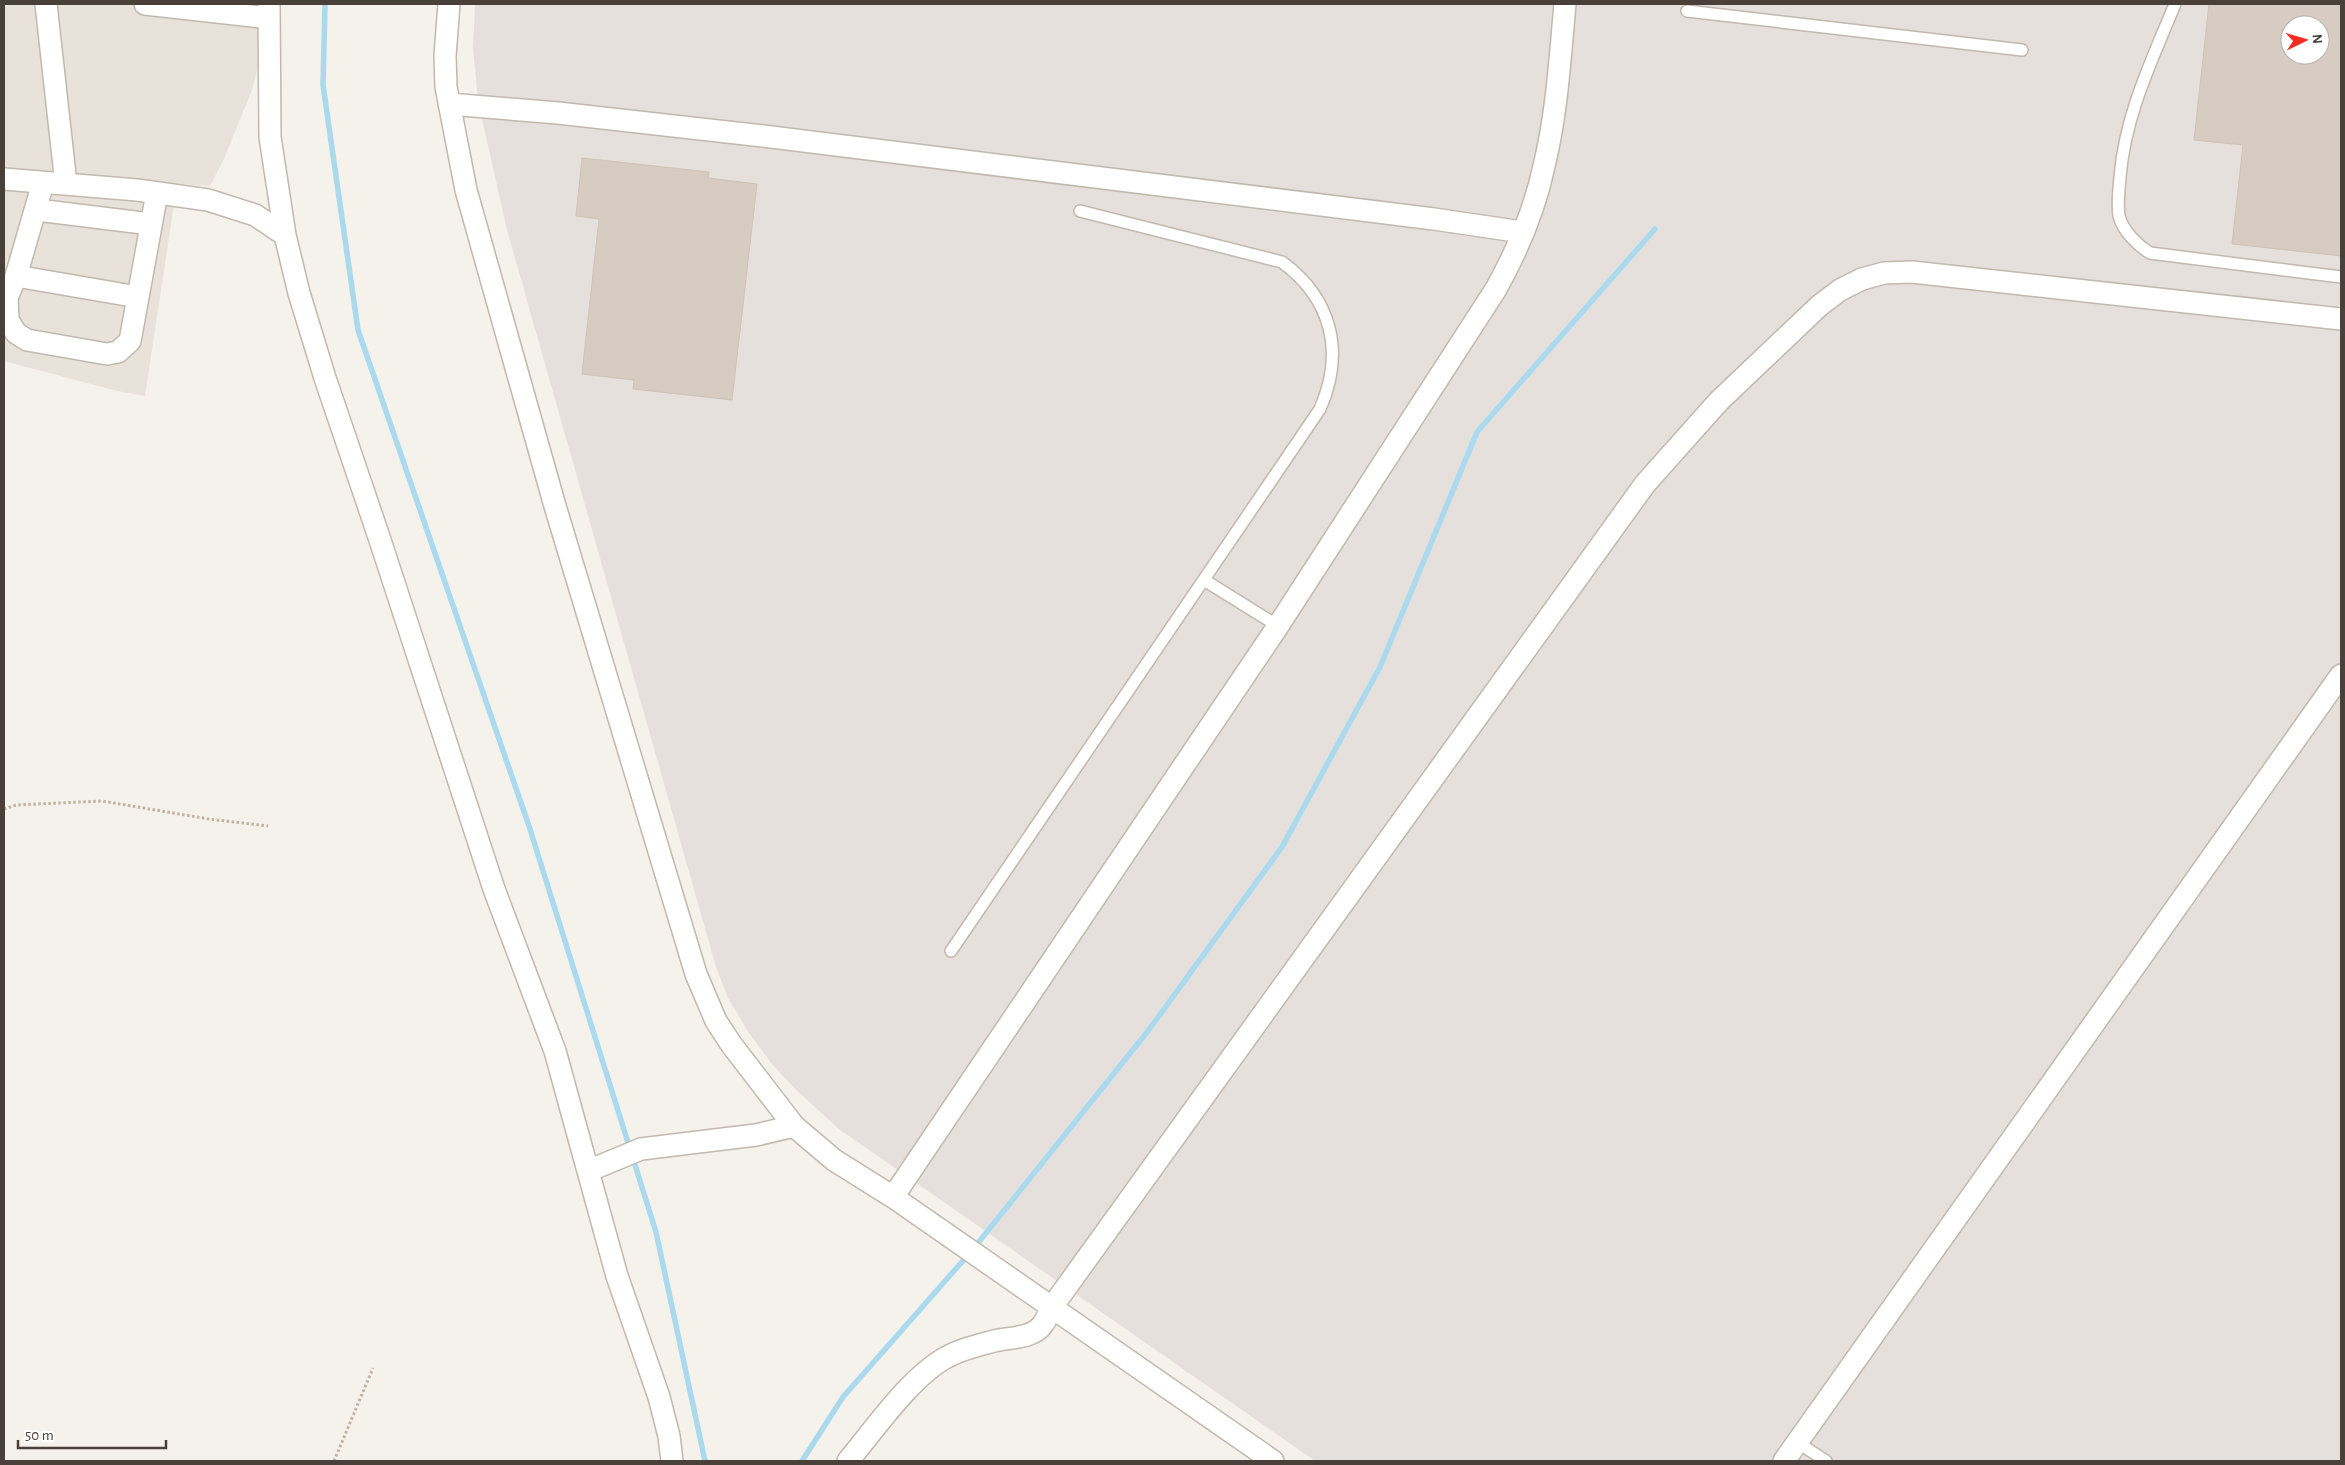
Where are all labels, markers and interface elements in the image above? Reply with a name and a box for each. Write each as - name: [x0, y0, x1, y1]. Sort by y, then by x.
- north arrow: [2280, 15, 2330, 65]
- text: N: [2310, 33, 2324, 44]
- scale bar: [18, 1418, 165, 1450]
- text: 50 m: [25, 1428, 54, 1443]

